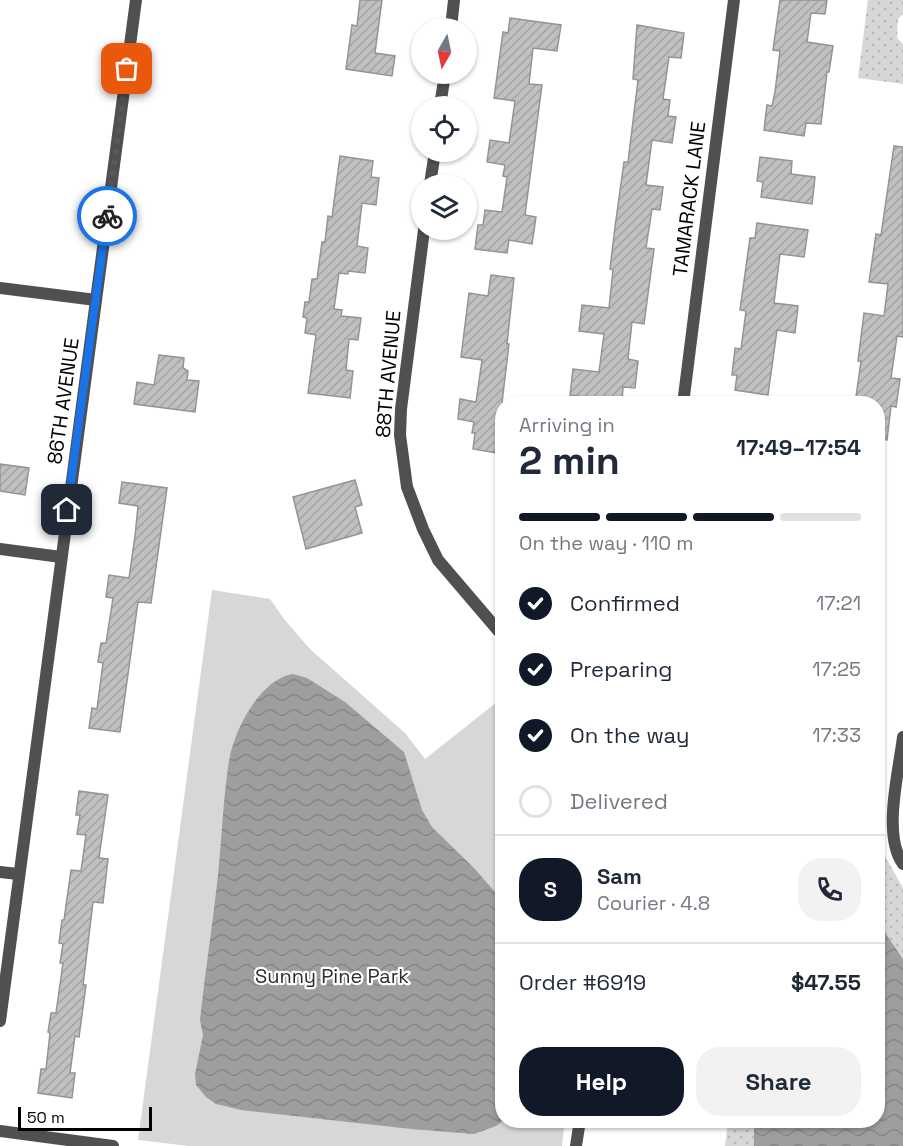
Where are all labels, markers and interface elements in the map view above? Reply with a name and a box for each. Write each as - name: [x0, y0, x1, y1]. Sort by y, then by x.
- north arrow: [411, 18, 477, 84]
- map controls: [411, 18, 477, 240]
- pin: [101, 43, 152, 94]
- icon: bag: [110, 52, 143, 85]
- button: locate: [411, 96, 477, 162]
- street label: TAMARACK LANE: [667, 120, 711, 278]
- button: layers: [411, 174, 477, 240]
- courier: [77, 186, 137, 246]
- icon: bike: [91, 200, 124, 233]
- street label: 88TH AVENUE: [369, 309, 407, 439]
- street label: 86TH AVENUE: [41, 336, 85, 466]
- text: Arriving in: [519, 412, 615, 438]
- text: 17:49–17:54: [736, 433, 861, 461]
- text: 2 min: [519, 436, 620, 485]
- pin: [41, 484, 92, 535]
- icon: home: [50, 493, 83, 526]
- text: On the way · 110 m: [519, 530, 693, 556]
- icon: check: [519, 587, 552, 620]
- text: Confirmed: [570, 589, 680, 617]
- text: 17:21: [816, 590, 861, 616]
- icon: check: [519, 653, 552, 686]
- text: Preparing: [570, 655, 672, 683]
- text: 17:25: [812, 656, 861, 682]
- icon: check: [519, 719, 552, 752]
- text: On the way: [570, 721, 689, 749]
- text: 17:33: [812, 722, 861, 748]
- text: Delivered: [570, 787, 668, 815]
- button: phone: [798, 858, 861, 921]
- text: Sam: [597, 862, 642, 890]
- text: S: [544, 875, 557, 903]
- text: Courier · 4.8: [597, 890, 710, 916]
- park label: Sunny Pine Park: [255, 963, 409, 989]
- text: Order #6919: [519, 968, 646, 996]
- text: $47.55: [791, 968, 861, 996]
- button: Help: [519, 1047, 684, 1116]
- button: Share: [696, 1047, 861, 1116]
- scale bar: [18, 1104, 152, 1132]
- text: 50 m: [27, 1107, 65, 1128]

